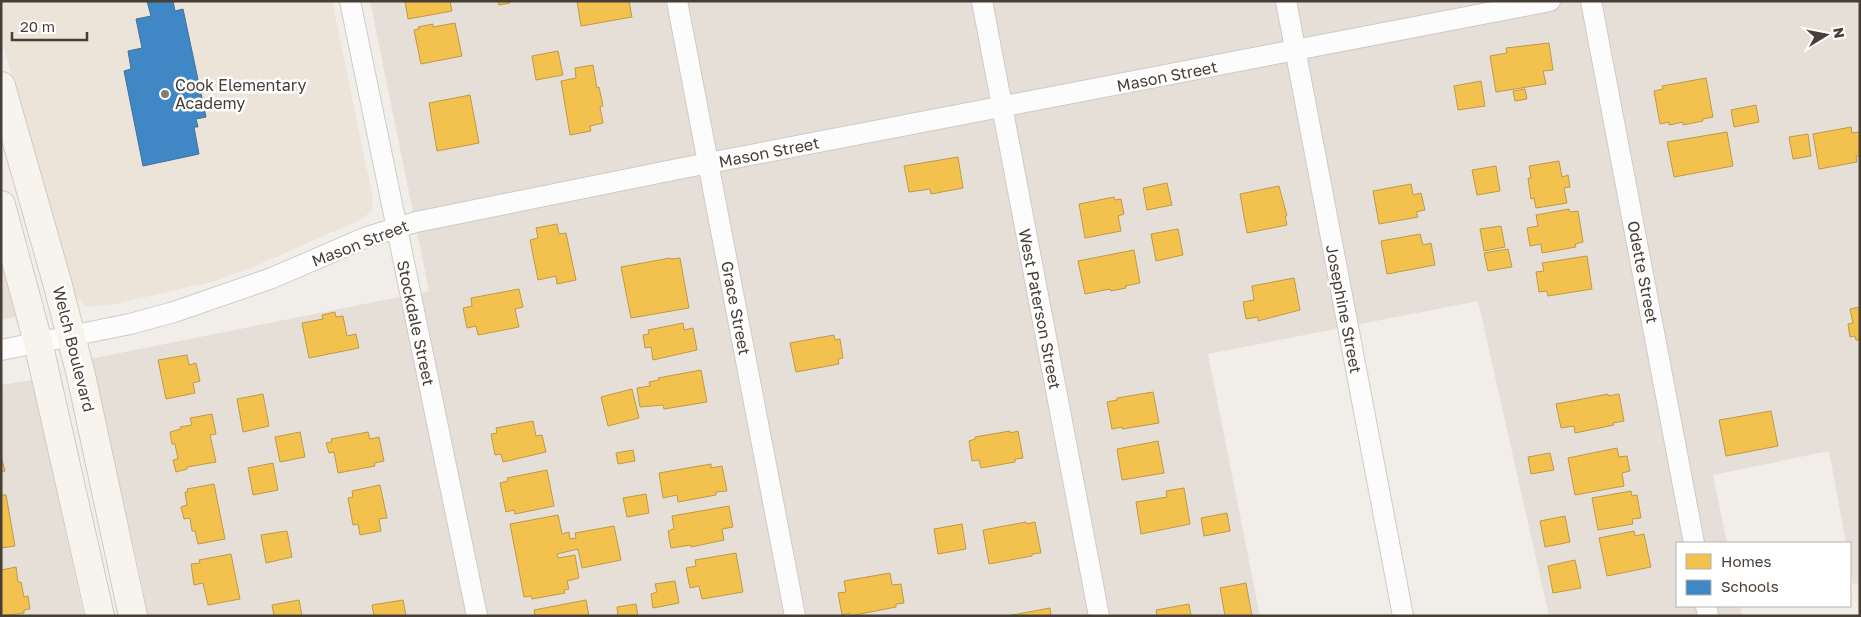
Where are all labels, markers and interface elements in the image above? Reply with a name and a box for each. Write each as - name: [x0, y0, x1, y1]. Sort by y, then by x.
- scale bar: [12, 10, 88, 42]
- north arrow: [1801, 10, 1851, 60]
- text: 20 m: [20, 17, 55, 35]
- text: N: [1830, 26, 1849, 39]
- street label: Mason Street: [1115, 56, 1219, 96]
- place label: Cook Elementary Academy: [175, 75, 306, 113]
- marker: Cook Elementary Academy: [159, 88, 171, 100]
- street label: Mason Street: [717, 132, 821, 172]
- street label: Mason Street: [309, 215, 411, 271]
- street label: Odette Street: [1623, 219, 1663, 325]
- street label: West Paterson Street: [1015, 227, 1065, 391]
- street label: Josephine Street: [1322, 243, 1366, 375]
- street label: Stockdale Street: [393, 258, 439, 388]
- street label: Grace Street: [717, 259, 755, 357]
- street label: Welch Boulevard: [49, 284, 99, 414]
- legend: [1676, 542, 1851, 607]
- text: Homes: [1721, 552, 1771, 570]
- text: Schools: [1721, 577, 1779, 595]

